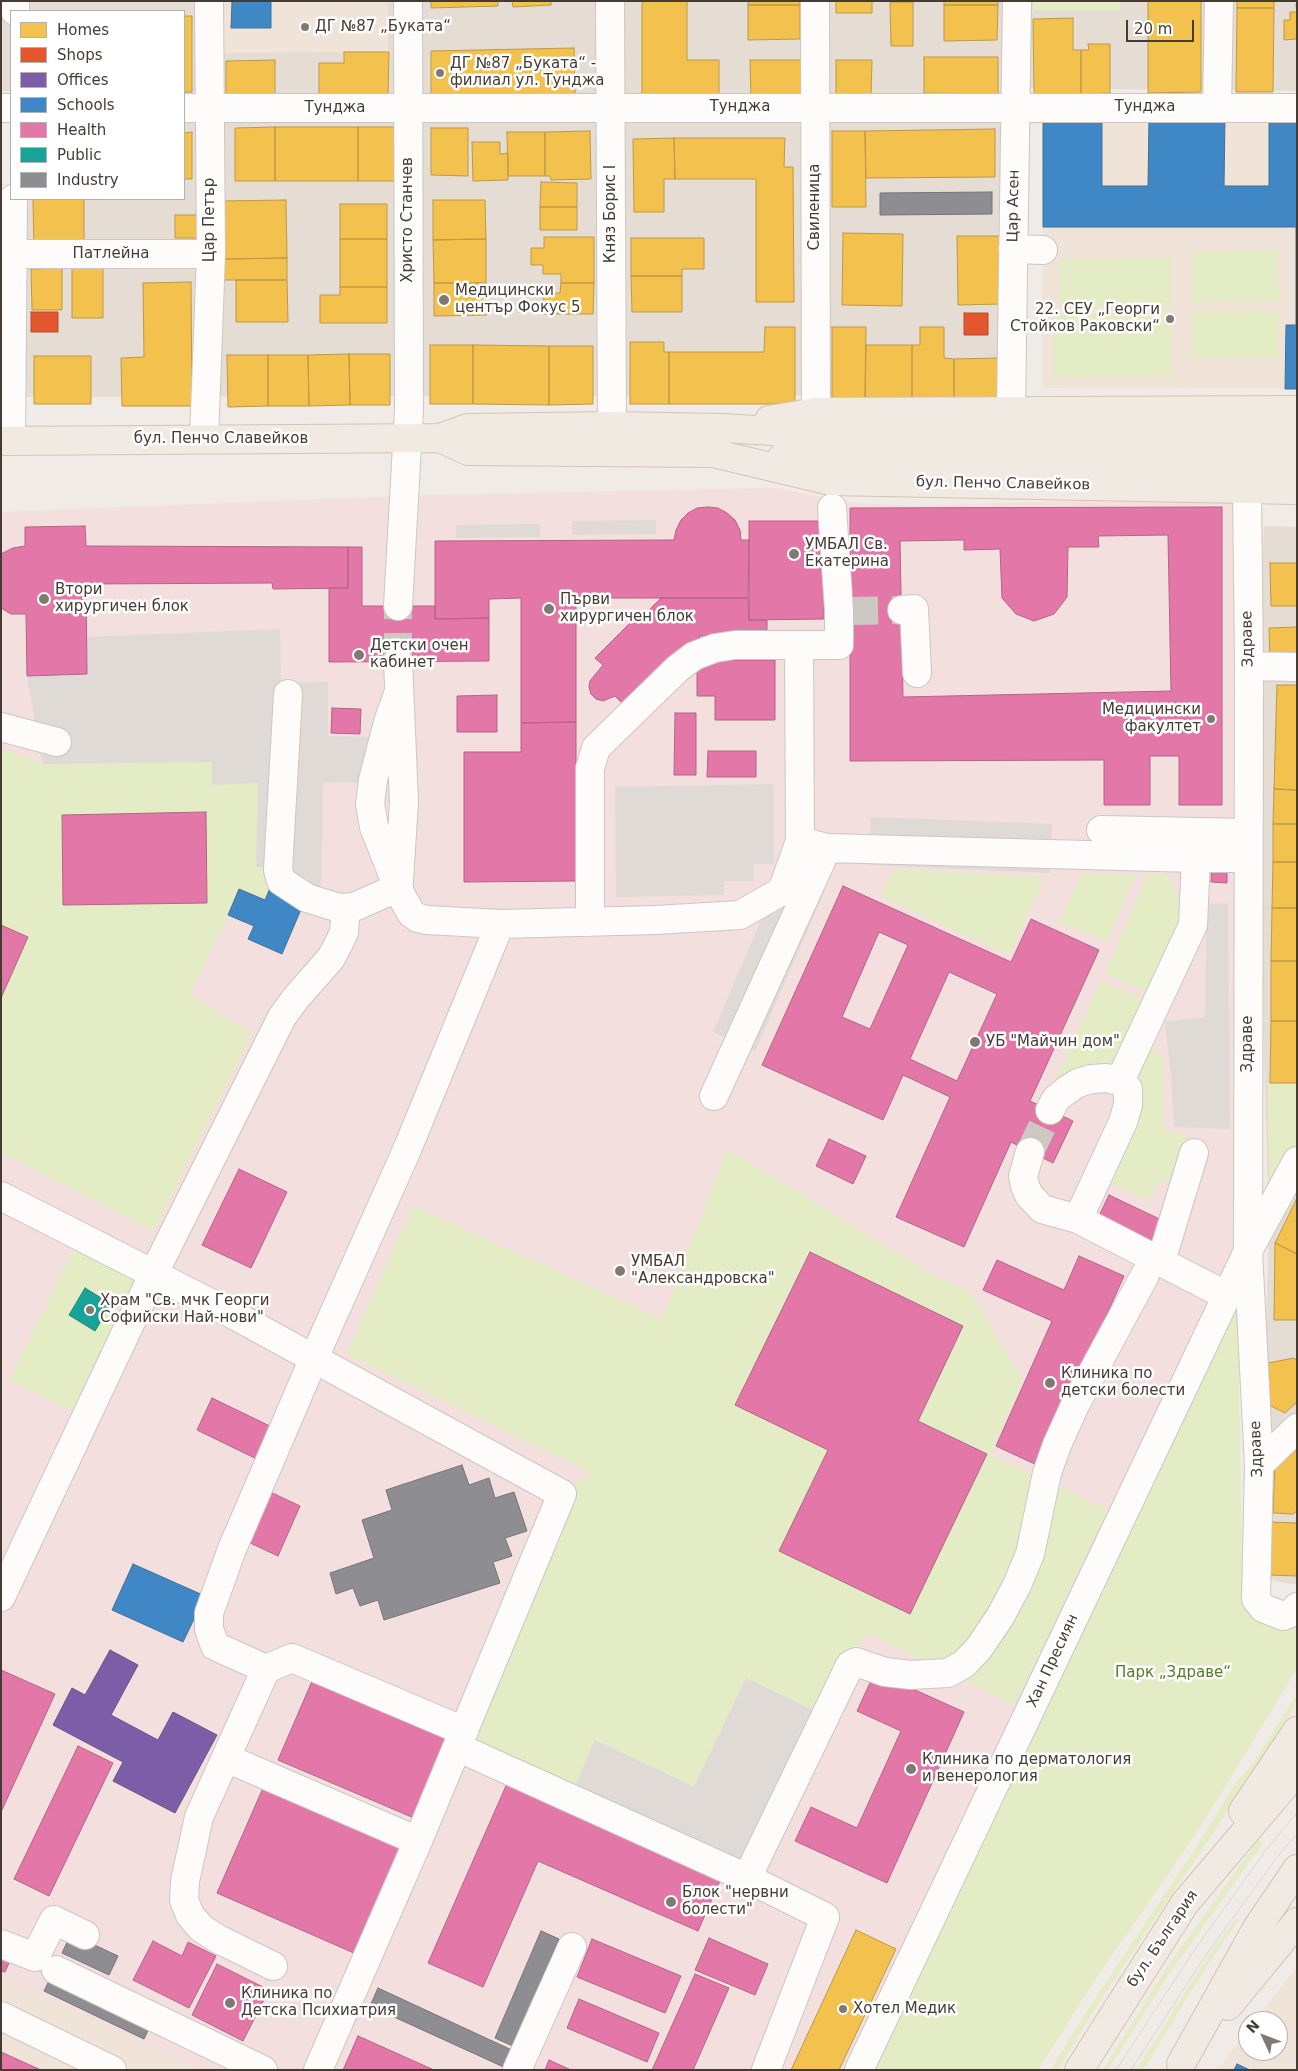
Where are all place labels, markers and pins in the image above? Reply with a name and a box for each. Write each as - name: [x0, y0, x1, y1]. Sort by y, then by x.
- place label: ДГ №87 „Буката“: [315, 18, 451, 36]
- marker: ДГ №87 „Буката“: [299, 21, 311, 33]
- place label: ДГ №87 „Буката“ - филиал ул. Тунджа: [450, 55, 604, 90]
- marker: ДГ №87 „Буката“ - филиал ул. Тунджа: [434, 67, 446, 79]
- place label: Медицински център Фокус 5: [455, 282, 580, 317]
- marker: Медицински център Фокус 5: [437, 293, 451, 307]
- place label: 22. СЕУ „Георги Стойков Раковски“: [1010, 301, 1160, 336]
- marker: 22. СЕУ „Георги Стойков Раковски“: [1164, 313, 1176, 325]
- place label: УМБАЛ Св. Екатерина: [805, 536, 889, 571]
- marker: УМБАЛ Св. Екатерина: [787, 547, 801, 561]
- place label: Втори хирургичен блок: [55, 581, 189, 616]
- place label: Първи хирургичен блок: [560, 591, 694, 626]
- marker: Втори хирургичен блок: [37, 592, 51, 606]
- marker: Първи хирургичен блок: [542, 602, 556, 616]
- place label: Детски очен кабинет: [370, 637, 469, 672]
- marker: Детски очен кабинет: [352, 648, 366, 662]
- place label: Медицински факултет: [1102, 701, 1201, 736]
- marker: Медицински факултет: [1205, 713, 1217, 725]
- place label: УБ "Майчин дом": [986, 1033, 1120, 1051]
- marker: УБ "Майчин дом": [968, 1035, 982, 1049]
- place label: УМБАЛ "Александровска": [631, 1253, 775, 1288]
- marker: УМБАЛ "Александровска": [613, 1264, 627, 1278]
- place label: Храм "Св. мчк Георги Софийски Най-нови": [100, 1292, 270, 1327]
- marker: Храм "Св. мчк Георги Софийски Най-нови": [84, 1304, 96, 1316]
- place label: Клиника по детски болести: [1061, 1365, 1185, 1400]
- marker: Клиника по детски болести: [1043, 1376, 1057, 1390]
- place label: Клиника по дерматология и венерология: [922, 1751, 1131, 1786]
- marker: Клиника по дерматология и венерология: [904, 1762, 918, 1776]
- place label: Блок "нервни болести": [682, 1884, 789, 1919]
- marker: Блок "нервни болести": [664, 1895, 678, 1909]
- place label: Клиника по Детска Психиатрия: [241, 1985, 396, 2020]
- marker: Клиника по Детска Психиатрия: [223, 1996, 237, 2010]
- place label: Хотел Медик: [853, 2000, 956, 2018]
- marker: Хотел Медик: [837, 2003, 849, 2015]

